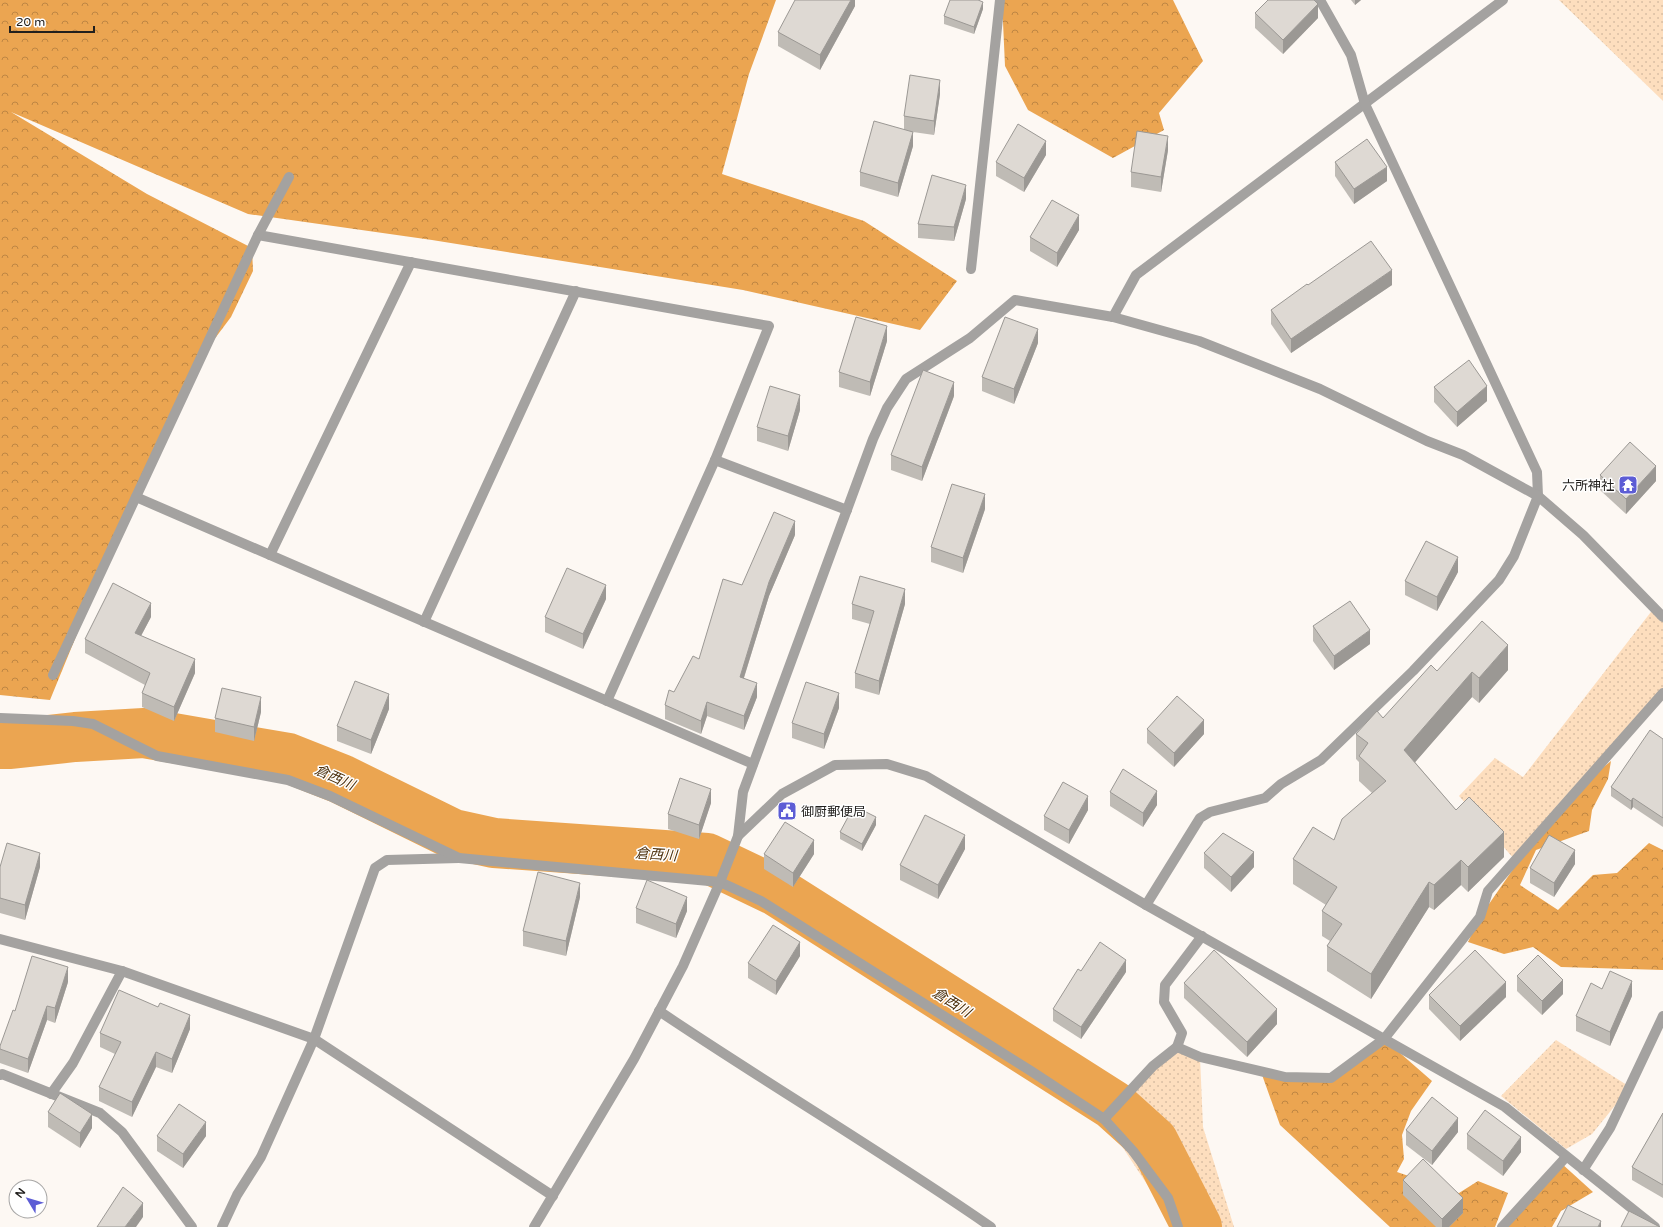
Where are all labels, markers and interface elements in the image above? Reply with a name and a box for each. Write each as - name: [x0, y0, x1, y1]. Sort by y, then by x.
- scale bar: [10, 8, 94, 34]
- text: 20 m: [16, 15, 45, 29]
- temple icon: 六所神社: [1617, 474, 1639, 496]
- place label: 六所神社: [1562, 478, 1614, 494]
- water label: 倉西川: [312, 761, 359, 795]
- public building icon: 御厨郵便局: [776, 800, 798, 822]
- place label: 御厨郵便局: [801, 804, 866, 820]
- water label: 倉西川: [634, 845, 680, 865]
- water label: 倉西川: [929, 984, 976, 1022]
- north arrow: [8, 1179, 48, 1219]
- text: N: [13, 1186, 28, 1201]

